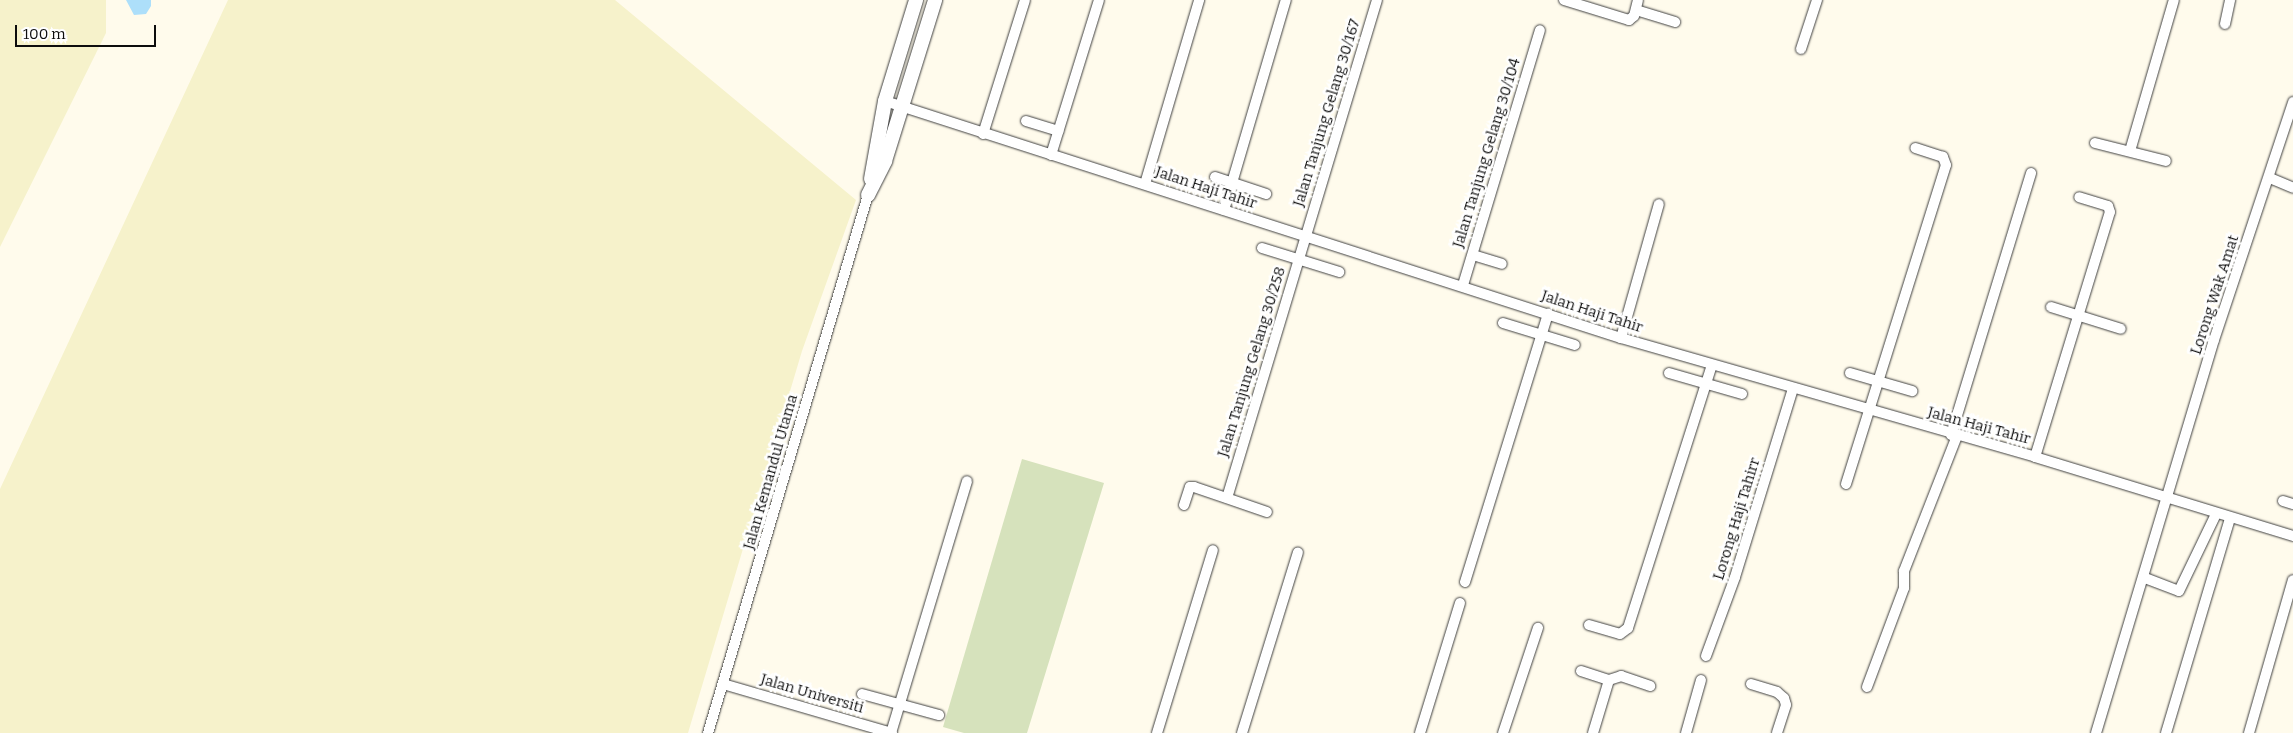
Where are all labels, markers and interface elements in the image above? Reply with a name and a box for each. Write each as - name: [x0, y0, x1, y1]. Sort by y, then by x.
- scale bar: [18, 15, 159, 47]
- street label: Jalan Tanjung Gelang 30/167: [1290, 17, 1364, 209]
- text: 100 m: [23, 25, 66, 43]
- street label: Jalan Tanjung Gelang 30/104: [1450, 56, 1524, 250]
- street label: Jalan Haji Tahir: [1153, 163, 1259, 213]
- street label: Lorong Wak Amat: [2187, 233, 2243, 357]
- street label: Jalan Tanjung Gelang 30/258: [1214, 265, 1290, 459]
- street label: Jalan Haji Tahir: [1539, 287, 1645, 337]
- street label: Jalan Kemandul Utama: [740, 392, 802, 552]
- street label: Jalan Haji Tahir: [1926, 404, 2032, 448]
- street label: Lorong Haji Tahirr: [1710, 456, 1764, 582]
- street label: Jalan Universiti: [758, 671, 866, 717]

